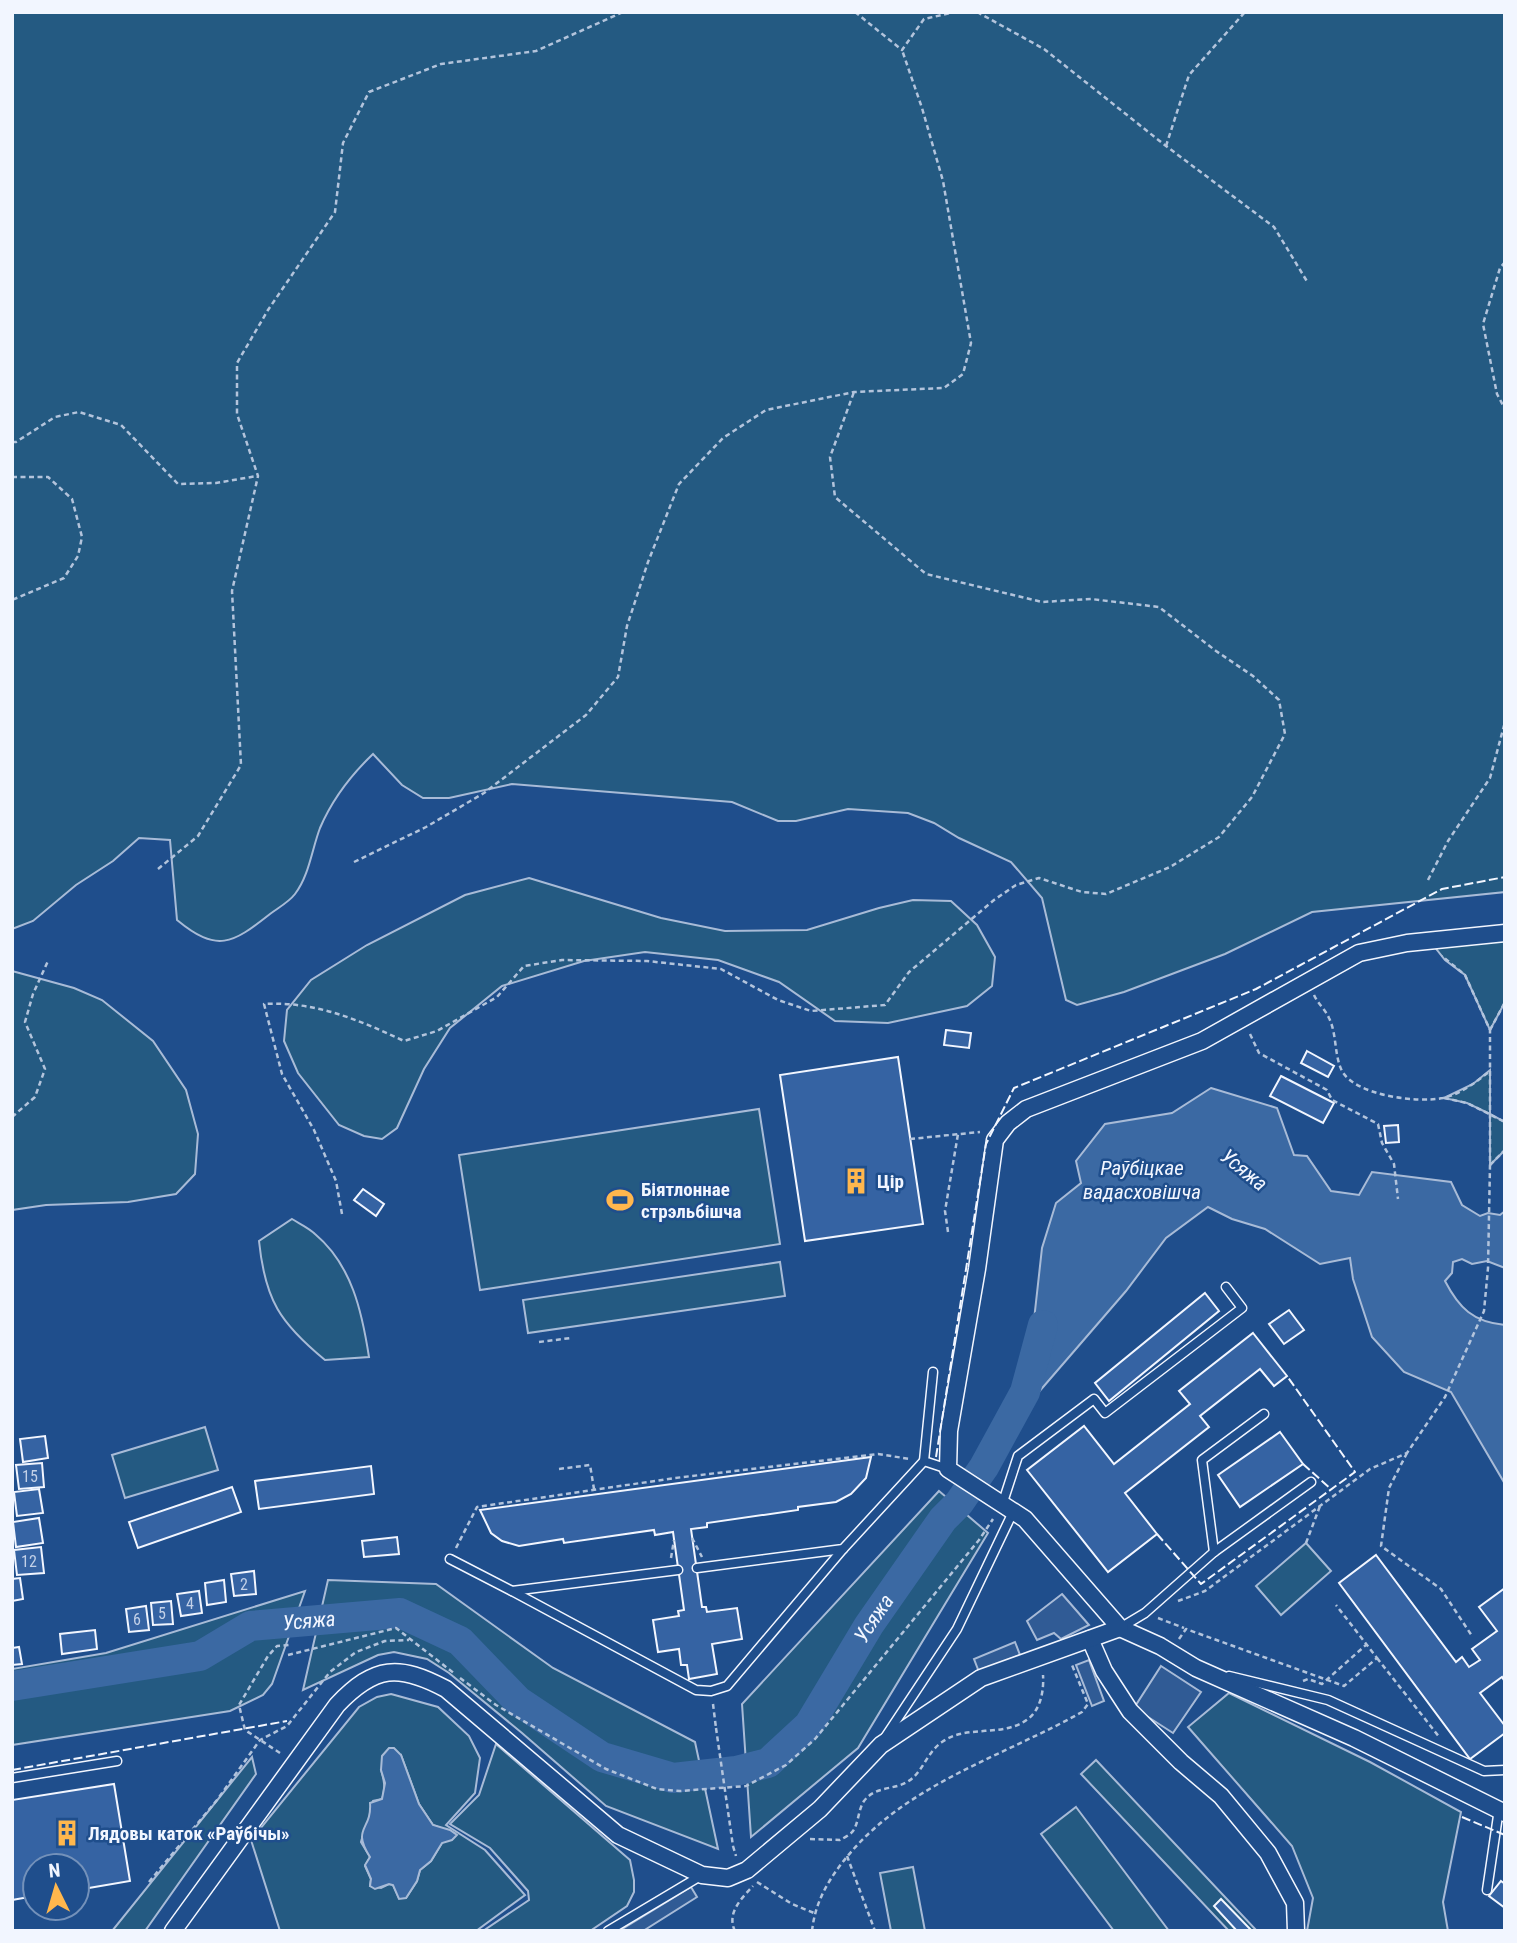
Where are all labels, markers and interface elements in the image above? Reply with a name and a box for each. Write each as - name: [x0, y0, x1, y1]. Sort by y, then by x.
- water label: Усяжа: [1216, 1144, 1272, 1196]
- water label: Раўбіцкае вадасховішча: [1083, 1156, 1201, 1204]
- building icon: Цір: [841, 1166, 871, 1196]
- place label: Цір: [877, 1170, 904, 1193]
- place label: Біятлоннае стрэльбішча: [641, 1178, 742, 1223]
- sports icon: Біятлоннае стрэльбішча: [605, 1185, 635, 1215]
- house number: 15: [22, 1467, 38, 1486]
- house number: 12: [21, 1552, 37, 1571]
- house number: 2: [240, 1575, 248, 1594]
- water label: Усяжа: [849, 1590, 899, 1647]
- house number: 4: [186, 1594, 194, 1613]
- house number: 5: [158, 1604, 166, 1623]
- water label: Усяжа: [282, 1607, 337, 1635]
- house number: 6: [133, 1610, 141, 1629]
- building icon: Лядовы каток «Раўбічы»: [52, 1818, 82, 1848]
- place label: Лядовы каток «Раўбічы»: [88, 1822, 290, 1845]
- north arrow: [21, 1852, 91, 1922]
- text: N: [48, 1859, 61, 1883]

